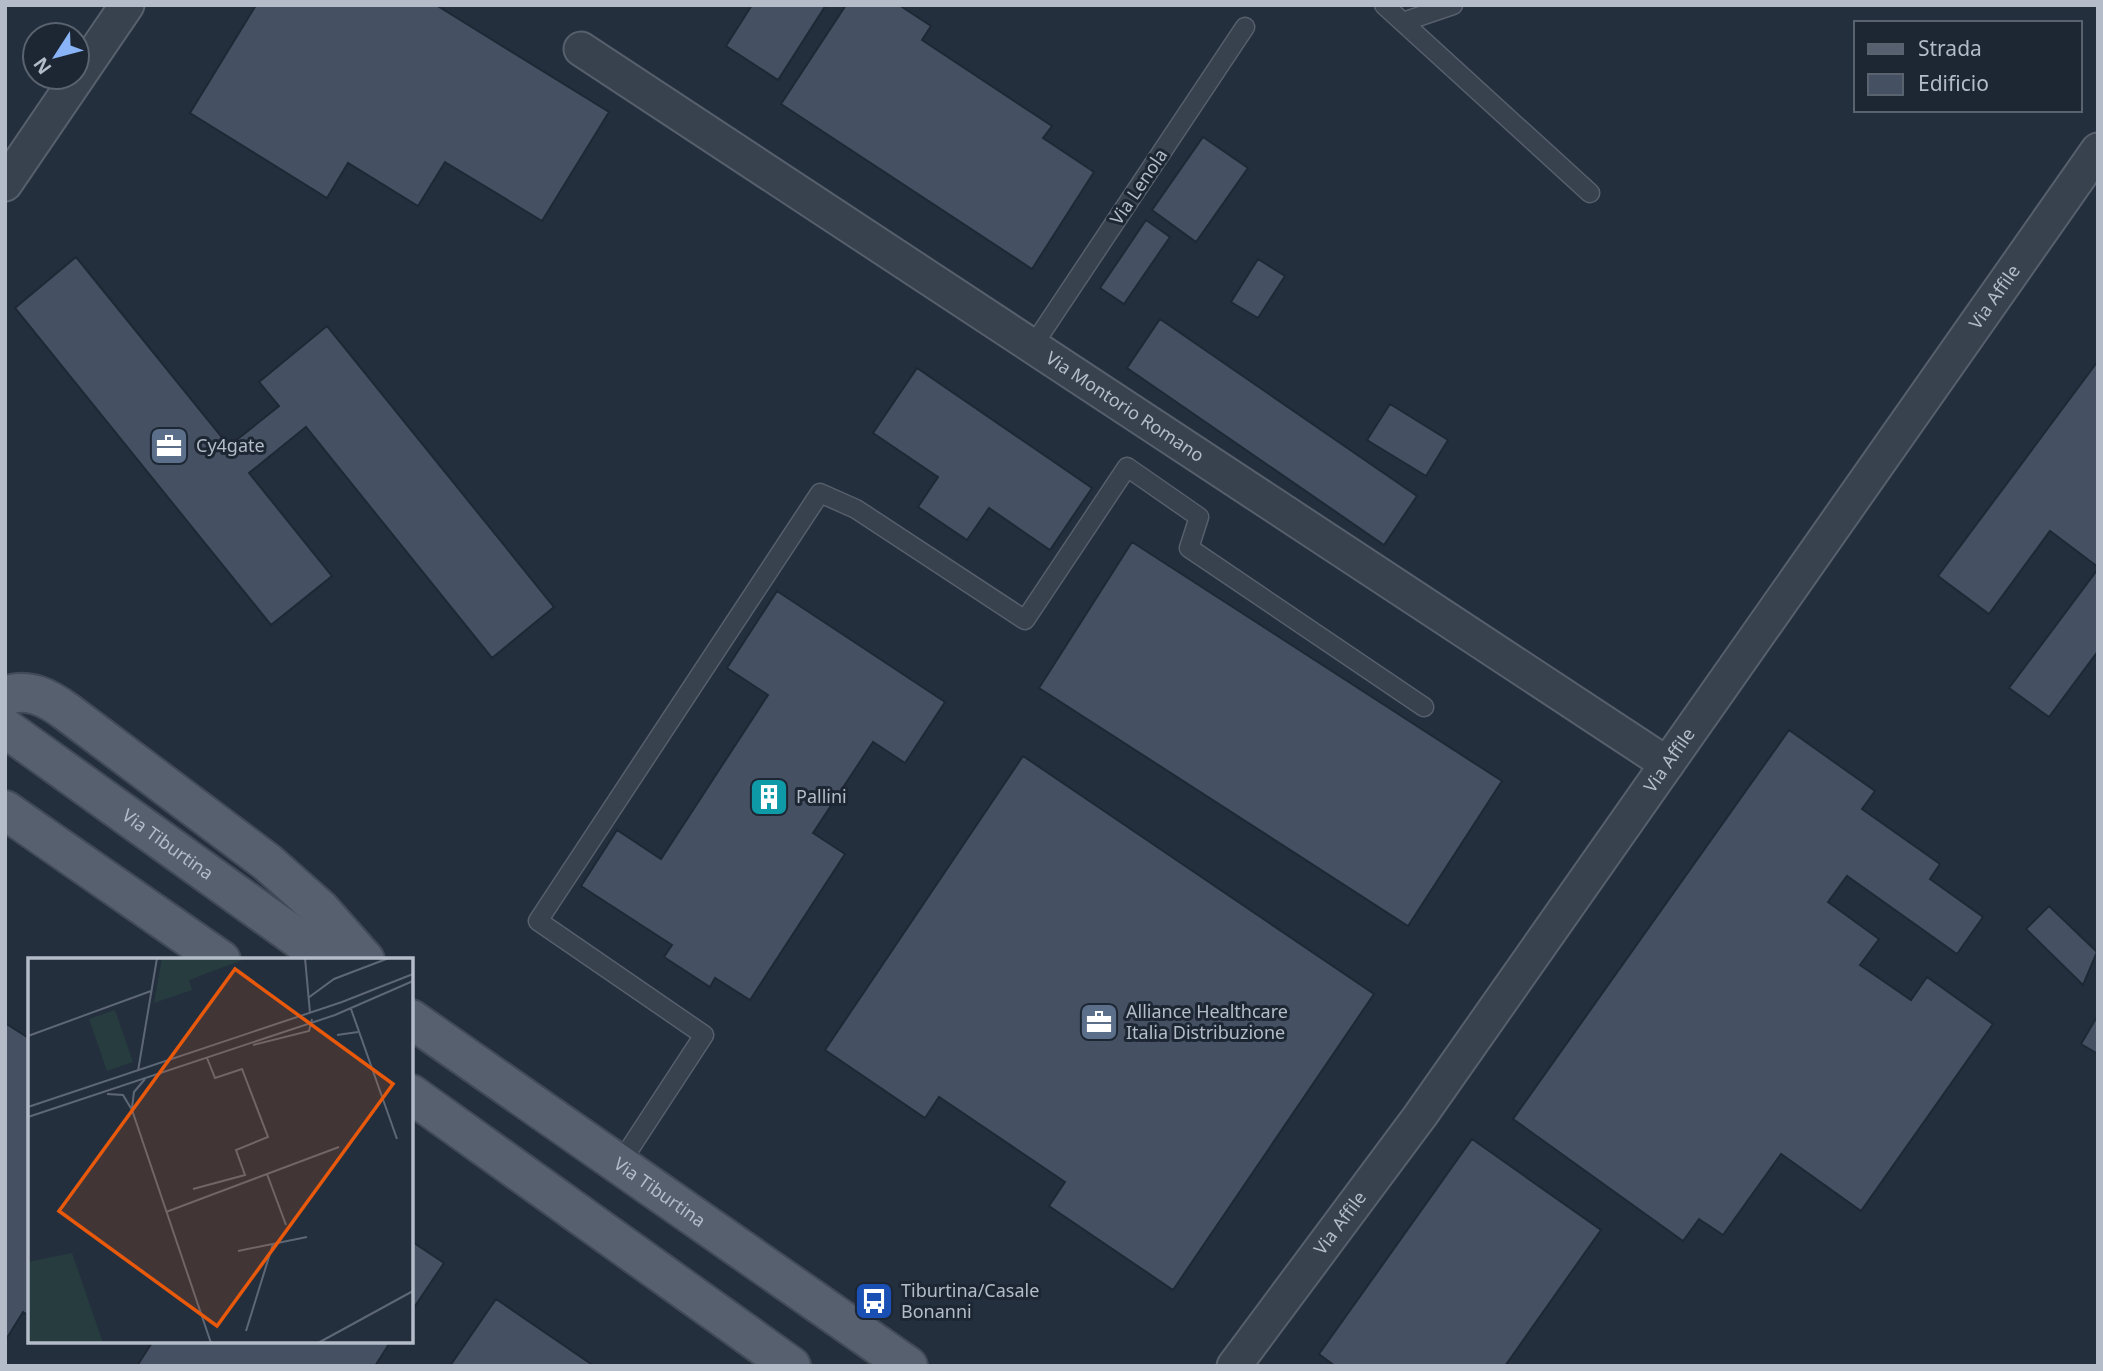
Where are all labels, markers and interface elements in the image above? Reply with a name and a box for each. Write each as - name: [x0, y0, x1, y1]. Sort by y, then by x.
- north arrow: [21, 21, 91, 91]
- legend: [1854, 21, 2082, 112]
- text: Strada: [1918, 34, 1982, 62]
- text: N: [27, 52, 57, 80]
- text: Edificio: [1918, 69, 1989, 97]
- street label: Via Lenola: [1104, 144, 1172, 229]
- street label: Via Affile: [1963, 260, 2025, 334]
- street label: Via Montorio Romano: [1042, 345, 1209, 467]
- office icon: Cy4gate: [148, 425, 190, 467]
- place label: Cy4gate: [196, 433, 265, 457]
- street label: Via Affile: [1638, 723, 1700, 797]
- building icon: Pallini: [748, 776, 790, 818]
- place label: Pallini: [796, 784, 847, 808]
- street label: Via Tiburtina: [118, 803, 218, 885]
- inset map: [28, 958, 413, 1343]
- place label: Alliance Healthcare Italia Distribuzione: [1126, 999, 1288, 1044]
- office icon: Alliance Healthcare Italia Distribuzione: [1078, 1001, 1120, 1043]
- street label: Via Tiburtina: [609, 1151, 711, 1232]
- street label: Via Affile: [1308, 1186, 1371, 1259]
- place label: Tiburtina/Casale Bonanni: [901, 1278, 1039, 1323]
- bus stop icon: Tiburtina/Casale Bonanni: [853, 1280, 895, 1322]

